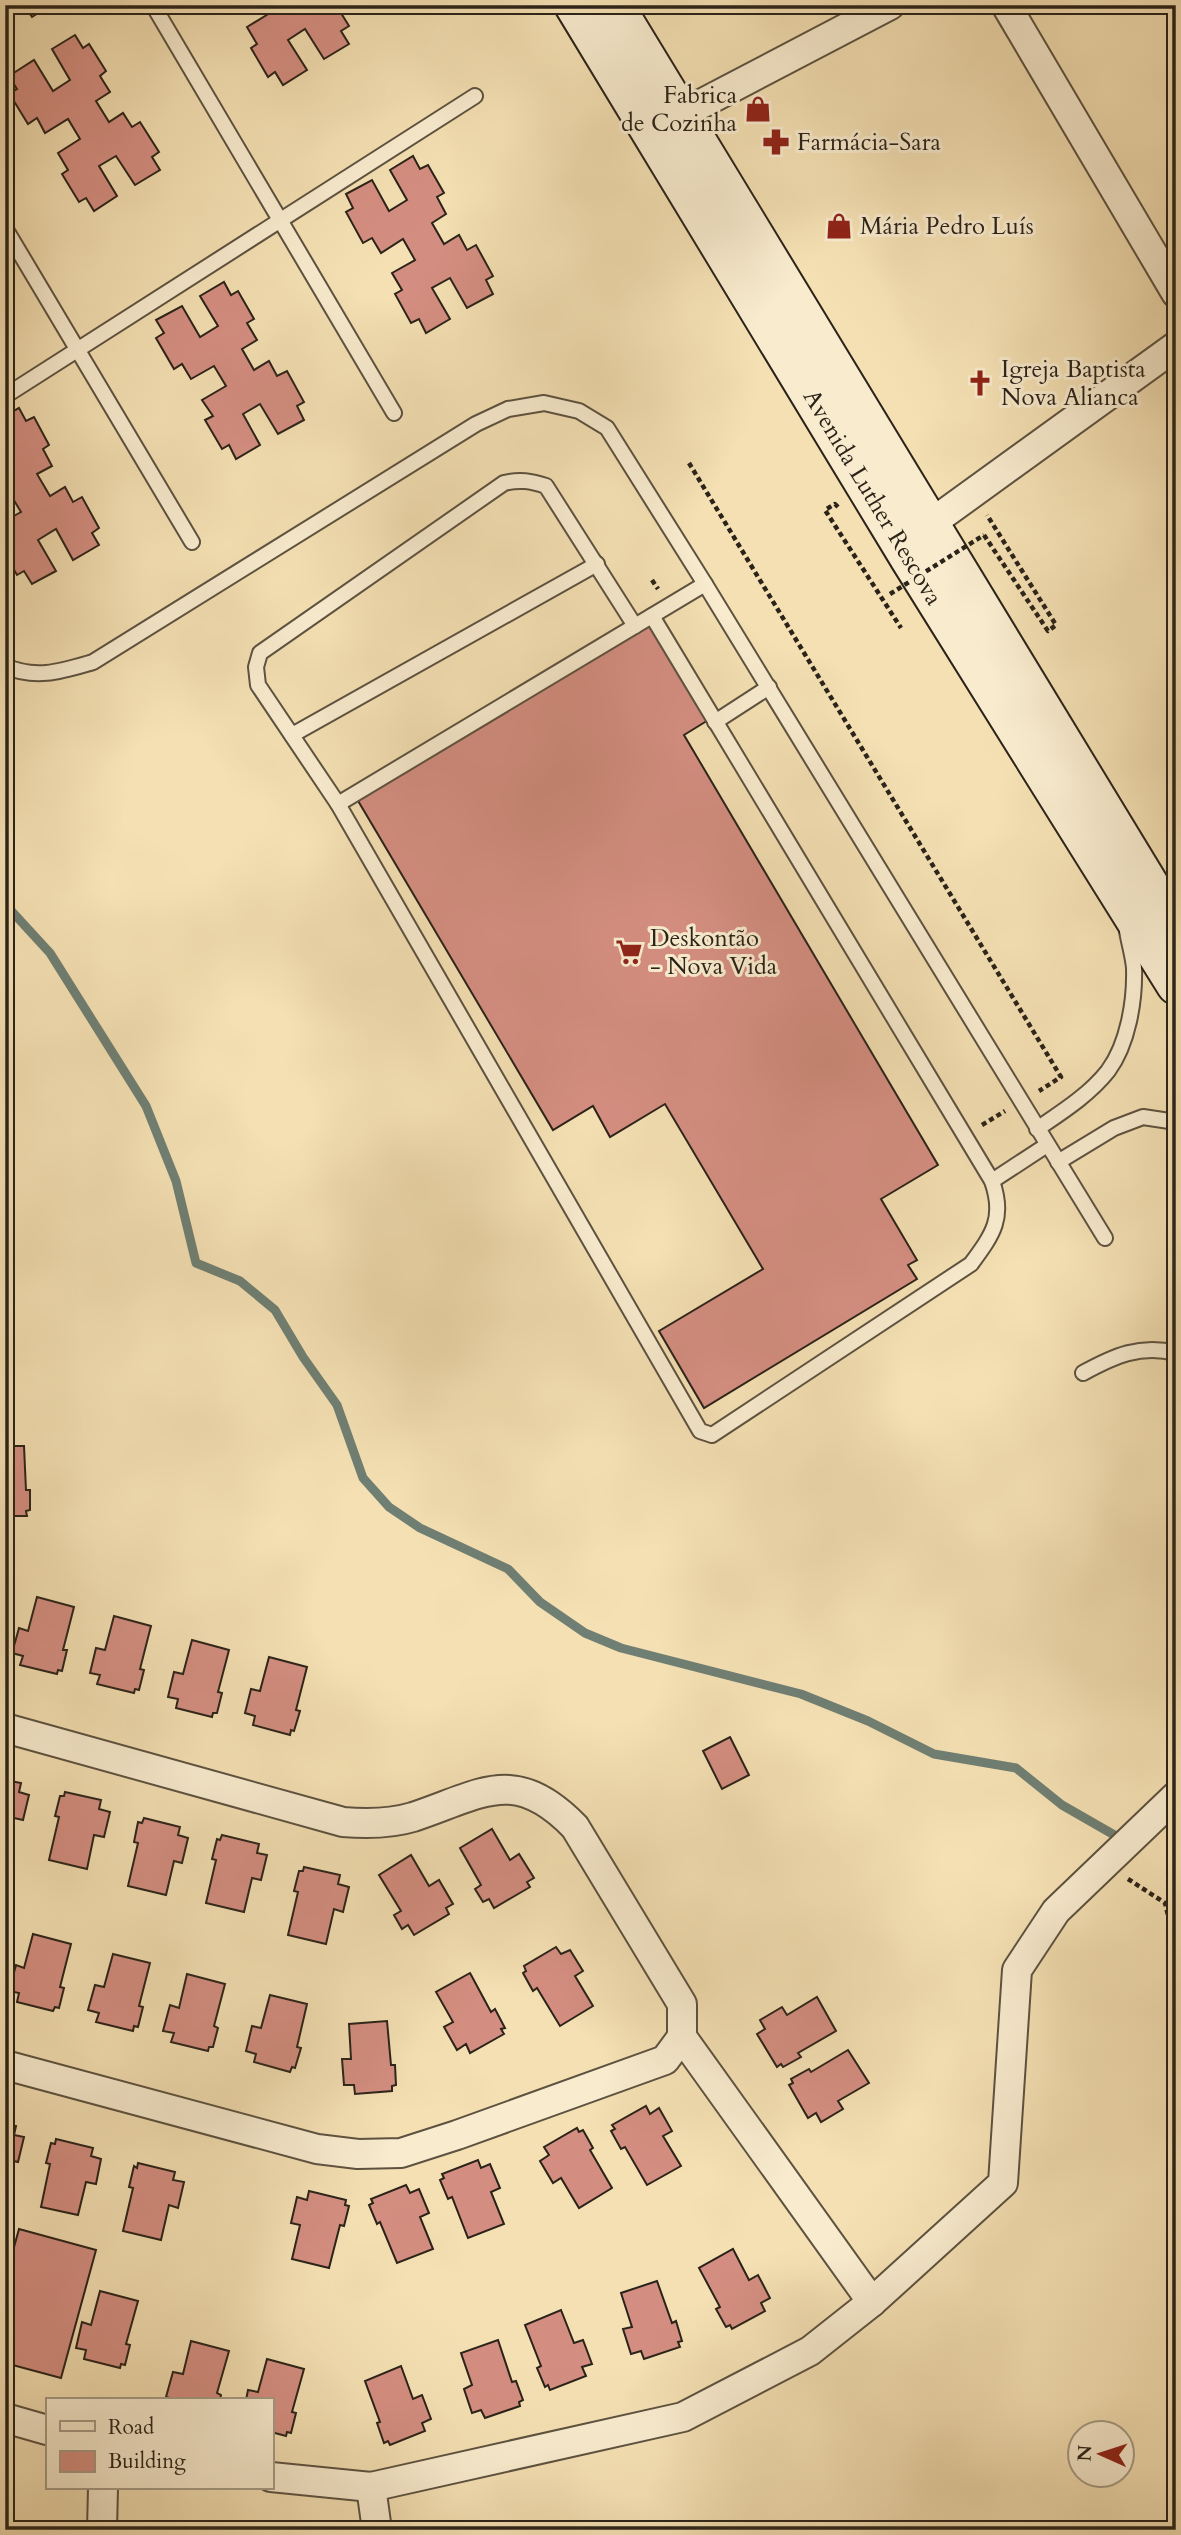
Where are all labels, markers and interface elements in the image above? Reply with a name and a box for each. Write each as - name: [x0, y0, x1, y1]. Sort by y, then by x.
- place label: Fabrica de Cozinha: [621, 79, 738, 140]
- shop icon: Fabrica de Cozinha: [743, 94, 773, 124]
- place label: Farmácia-Sara: [797, 126, 941, 159]
- pharmacy icon: Farmácia-Sara: [761, 127, 791, 157]
- place label: Mária Pedro Luís: [860, 210, 1034, 243]
- shop icon: Mária Pedro Luís: [824, 211, 854, 241]
- place label: Igreja Baptista Nova Alianca: [1001, 353, 1146, 414]
- church icon: Igreja Baptista Nova Alianca: [965, 368, 995, 398]
- street label: Avenida Luther Rescova: [795, 383, 951, 612]
- place label: Deskontão - Nova Vida: [650, 922, 778, 983]
- supermarket icon: Deskontão - Nova Vida: [614, 937, 644, 967]
- legend: [46, 2398, 273, 2490]
- text: Road: [108, 2413, 154, 2442]
- north arrow: [1066, 2420, 1136, 2490]
- text: N: [1072, 2444, 1098, 2462]
- text: Building: [108, 2447, 186, 2476]

